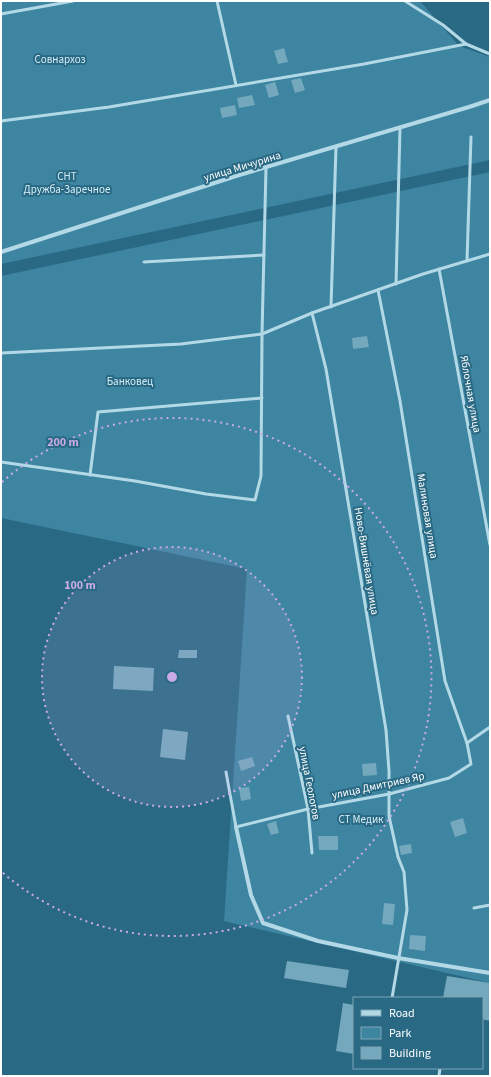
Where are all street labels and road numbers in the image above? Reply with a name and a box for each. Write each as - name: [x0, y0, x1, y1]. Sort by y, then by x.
- street label: улица Мичурина: [202, 148, 283, 185]
- street label: Яблочная улица: [456, 354, 485, 434]
- street label: Малиновая улица: [413, 473, 442, 560]
- street label: Ново-Вишнёвая улица: [351, 506, 382, 616]
- street label: улица Геологов: [295, 745, 324, 821]
- street label: улица Дмитриев Яр: [330, 768, 426, 803]

